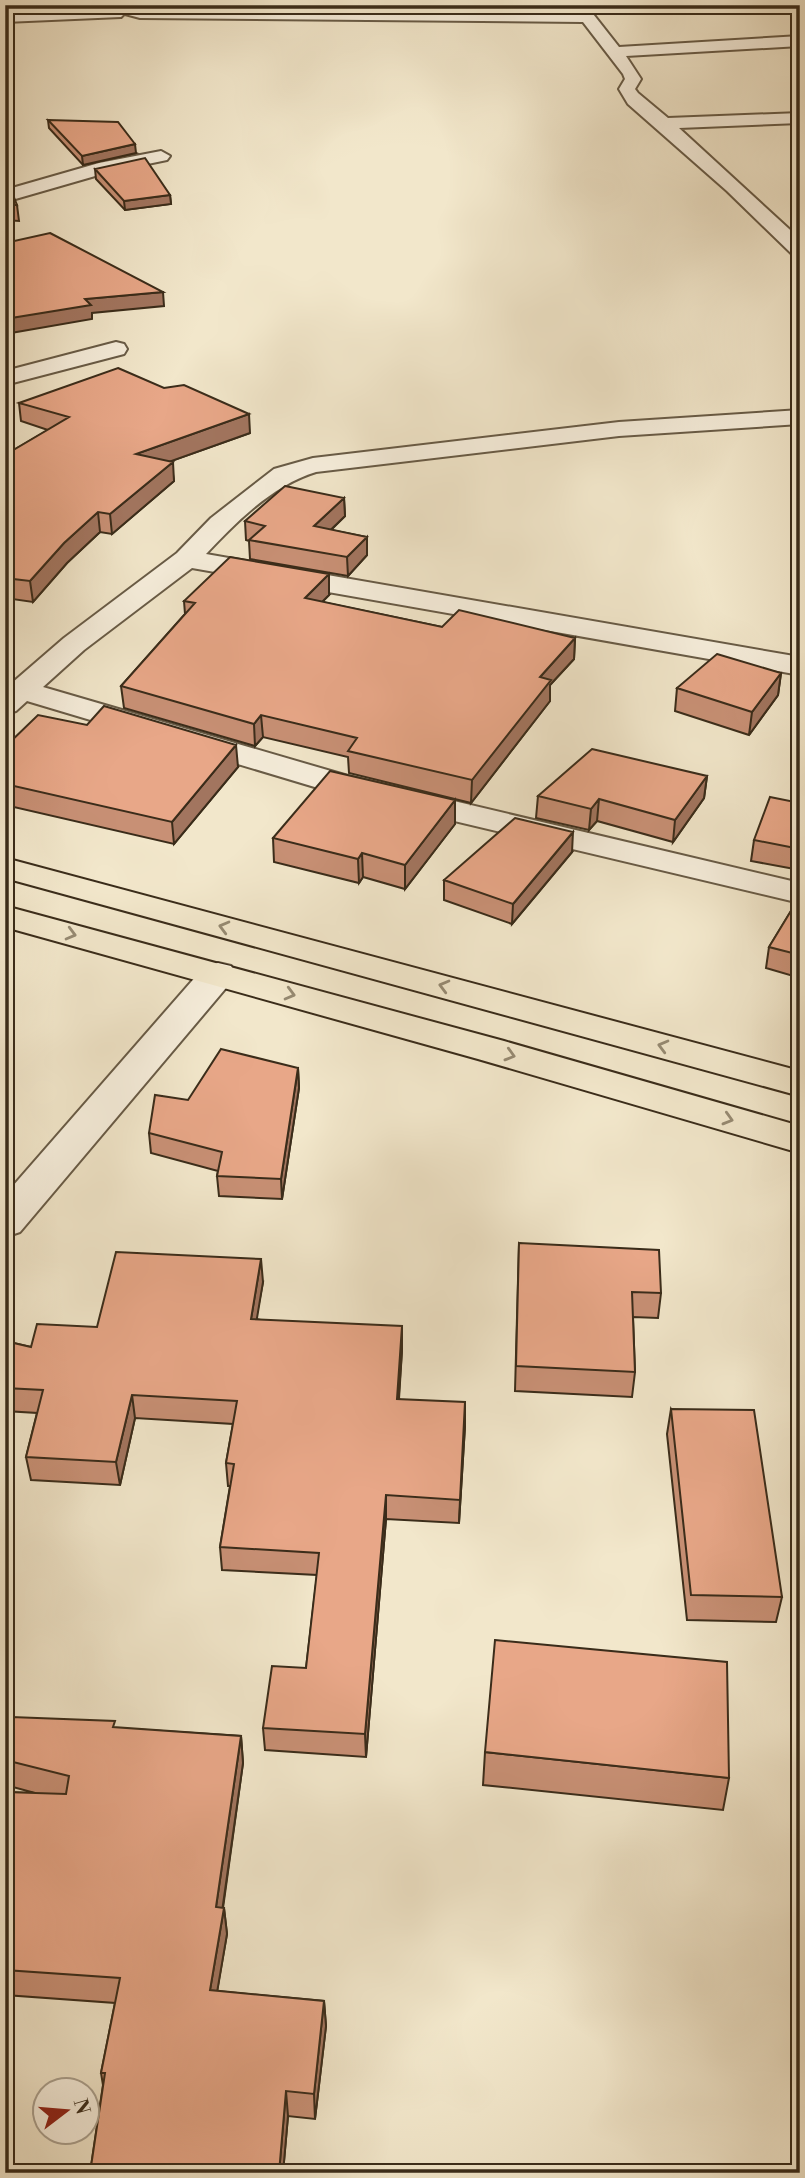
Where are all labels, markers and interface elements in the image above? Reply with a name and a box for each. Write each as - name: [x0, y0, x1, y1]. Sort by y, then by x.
- one-way arrow: [218, 921, 230, 935]
- one-way arrow: [65, 925, 77, 940]
- one-way arrow: [438, 980, 450, 994]
- one-way arrow: [284, 986, 296, 1000]
- one-way arrow: [657, 1040, 669, 1055]
- one-way arrow: [503, 1046, 515, 1061]
- one-way arrow: [722, 1110, 734, 1125]
- north arrow: [32, 2076, 102, 2146]
- text: N: [68, 2096, 95, 2117]

